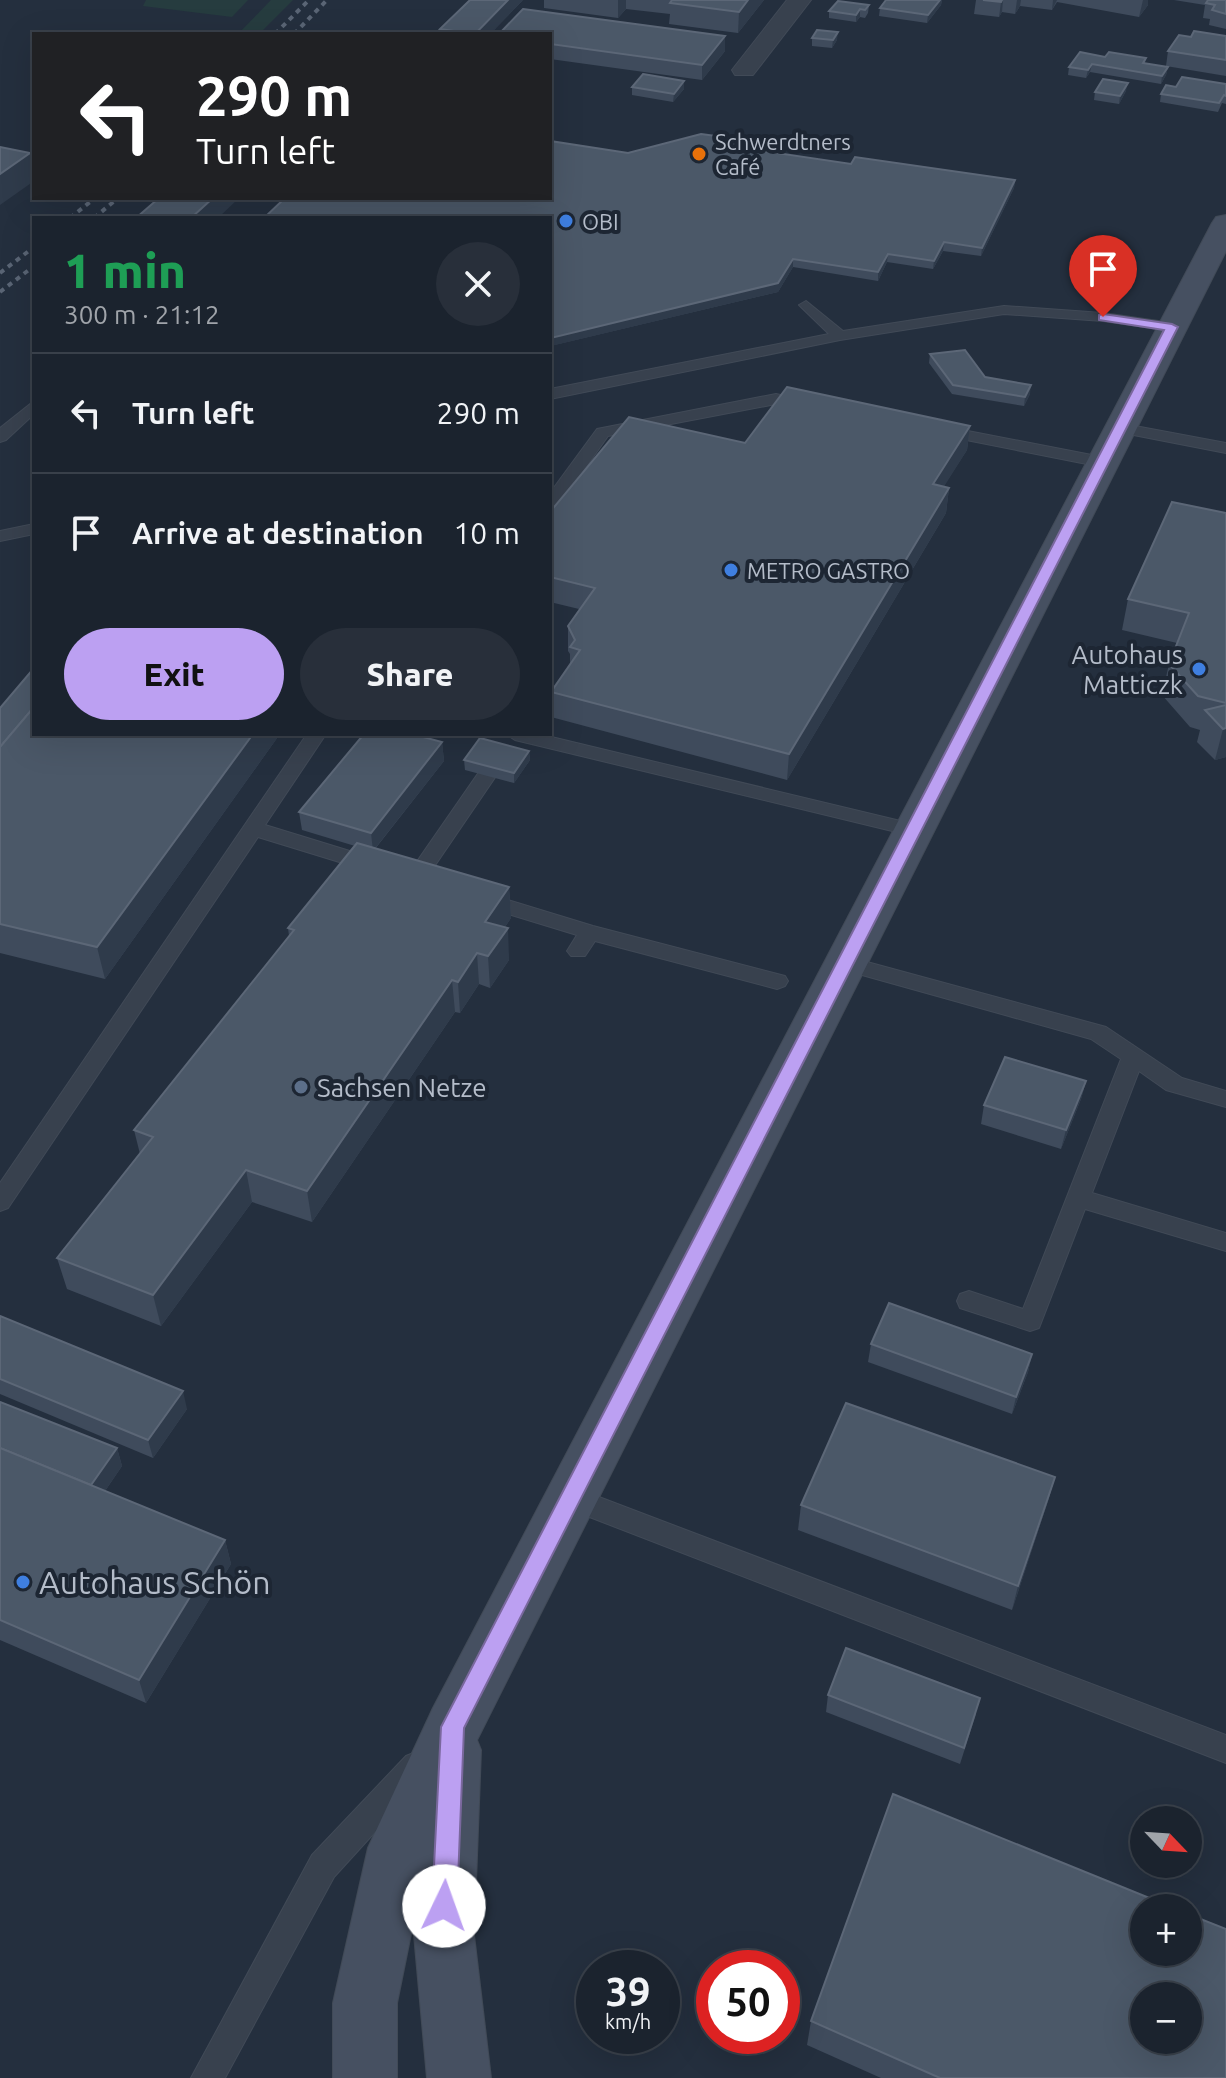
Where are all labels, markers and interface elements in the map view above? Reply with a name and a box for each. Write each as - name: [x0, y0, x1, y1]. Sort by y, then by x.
- icon: left: [64, 64, 168, 168]
- text: 290 m: [196, 64, 352, 127]
- place label: Schwerdtners Café: [715, 129, 851, 179]
- text: Turn left: [196, 130, 335, 171]
- marker: Schwerdtners Café: [690, 145, 708, 163]
- place label: OBI: [582, 209, 619, 234]
- marker: OBI: [557, 212, 575, 230]
- pin: [1069, 235, 1137, 317]
- button: close: [436, 242, 520, 326]
- text: 1 min: [64, 243, 186, 297]
- icon: arrive: [1081, 247, 1125, 291]
- text: 300 m · 21:12: [64, 300, 220, 329]
- icon: left: [64, 391, 108, 435]
- text: Turn left: [132, 396, 254, 430]
- text: 290 m: [436, 396, 520, 430]
- icon: arrive: [64, 511, 108, 555]
- text: Arrive at destination: [132, 516, 424, 550]
- text: 10 m: [453, 516, 520, 550]
- place label: METRO GASTRO: [747, 558, 910, 583]
- marker: METRO GASTRO: [722, 561, 740, 579]
- button: Exit: [64, 628, 284, 720]
- button: Share: [300, 628, 520, 720]
- place label: Autohaus Matticzk: [1072, 640, 1183, 699]
- marker: Autohaus Matticzk: [1190, 660, 1208, 678]
- place label: Sachsen Netze: [317, 1073, 487, 1102]
- marker: Sachsen Netze: [292, 1078, 310, 1096]
- place label: Autohaus Schön: [39, 1564, 270, 1600]
- marker: Autohaus Schön: [14, 1573, 32, 1591]
- north arrow: [1130, 1806, 1202, 1878]
- map controls: [1130, 1806, 1202, 2054]
- position arrow: [402, 1864, 486, 1948]
- button: +: [1130, 1894, 1202, 1966]
- speed limit sign: 50: [696, 1950, 800, 2054]
- text: 39: [605, 1969, 651, 2014]
- button: −: [1130, 1982, 1202, 2054]
- text: km/h: [605, 2010, 651, 2033]

